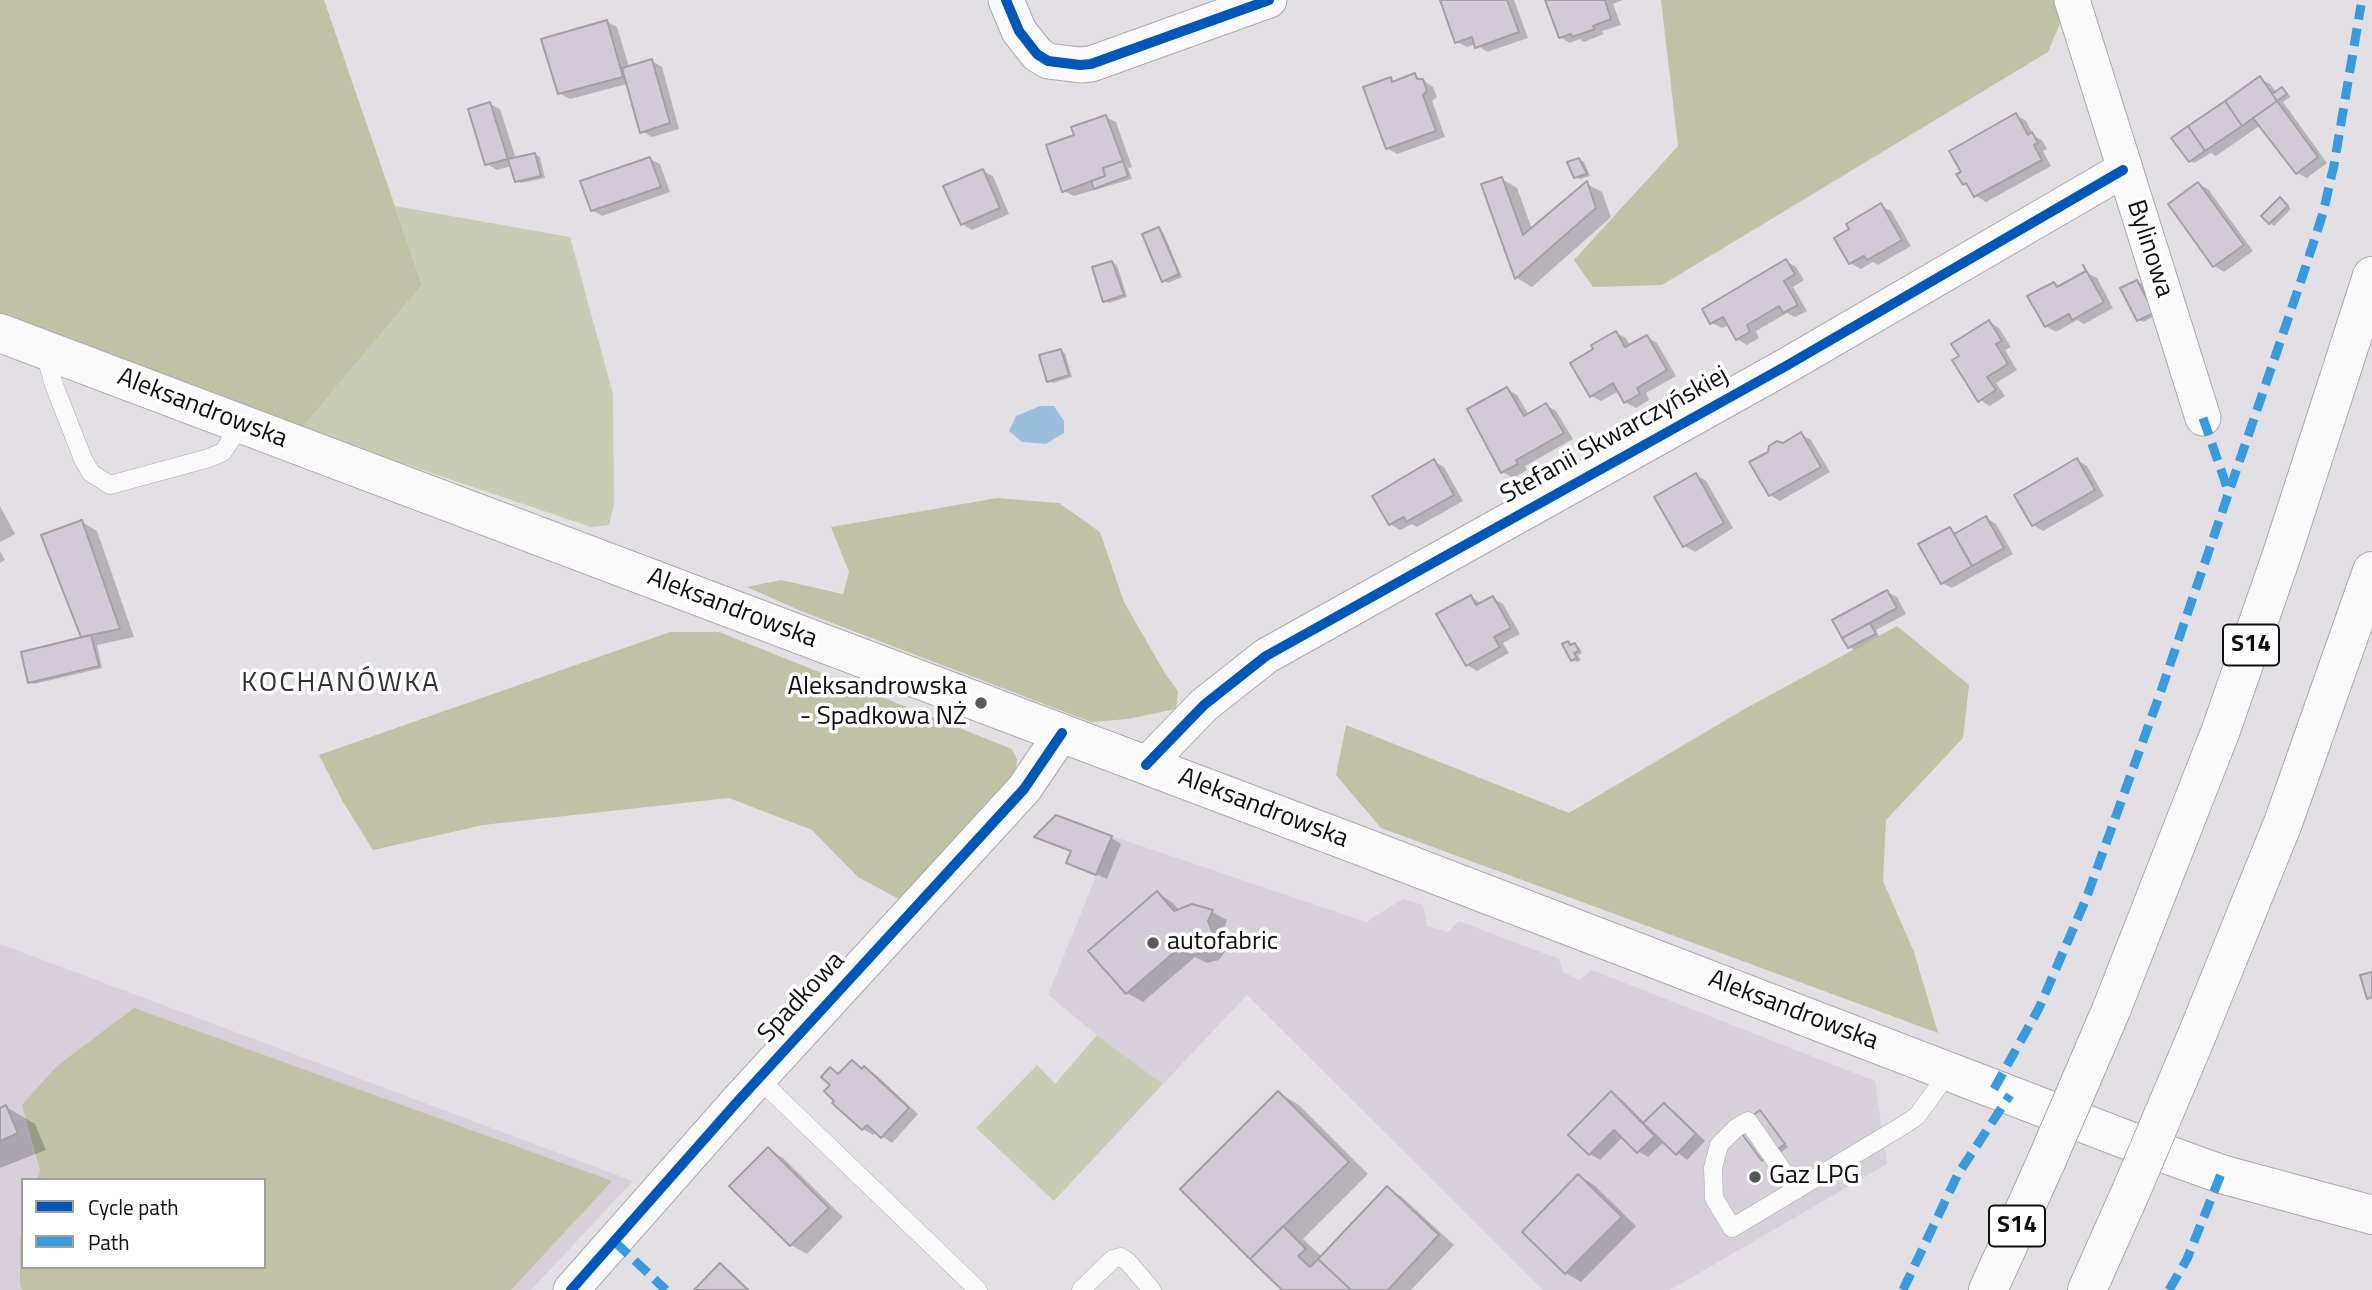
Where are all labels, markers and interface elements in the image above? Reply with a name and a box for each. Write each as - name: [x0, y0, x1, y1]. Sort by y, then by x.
- street label: Bylinowa: [2119, 196, 2179, 302]
- street label: Stefanii Skwarczyńskiej: [1496, 360, 1734, 512]
- street label: Aleksandrowska: [113, 362, 291, 456]
- street label: Aleksandrowska: [643, 562, 821, 656]
- road number: S14: [2223, 624, 2279, 666]
- district label: KOCHANÓWKA: [242, 667, 440, 701]
- place label: Aleksandrowska - Spadkowa NŻ: [788, 672, 967, 734]
- marker: Aleksandrowska - Spadkowa NŻ: [973, 695, 989, 711]
- street label: Aleksandrowska: [1174, 762, 1352, 856]
- place label: autofabric: [1167, 927, 1278, 959]
- marker: autofabric: [1145, 935, 1161, 951]
- street label: Spadkowa: [752, 946, 852, 1050]
- street label: Aleksandrowska: [1704, 964, 1882, 1058]
- place label: Gaz LPG: [1769, 1161, 1859, 1193]
- marker: Gaz LPG: [1747, 1169, 1763, 1185]
- legend: [21, 1178, 266, 1269]
- text: Cycle path: [88, 1191, 179, 1223]
- road number: S14: [1989, 1206, 2045, 1246]
- text: Path: [88, 1226, 130, 1258]

